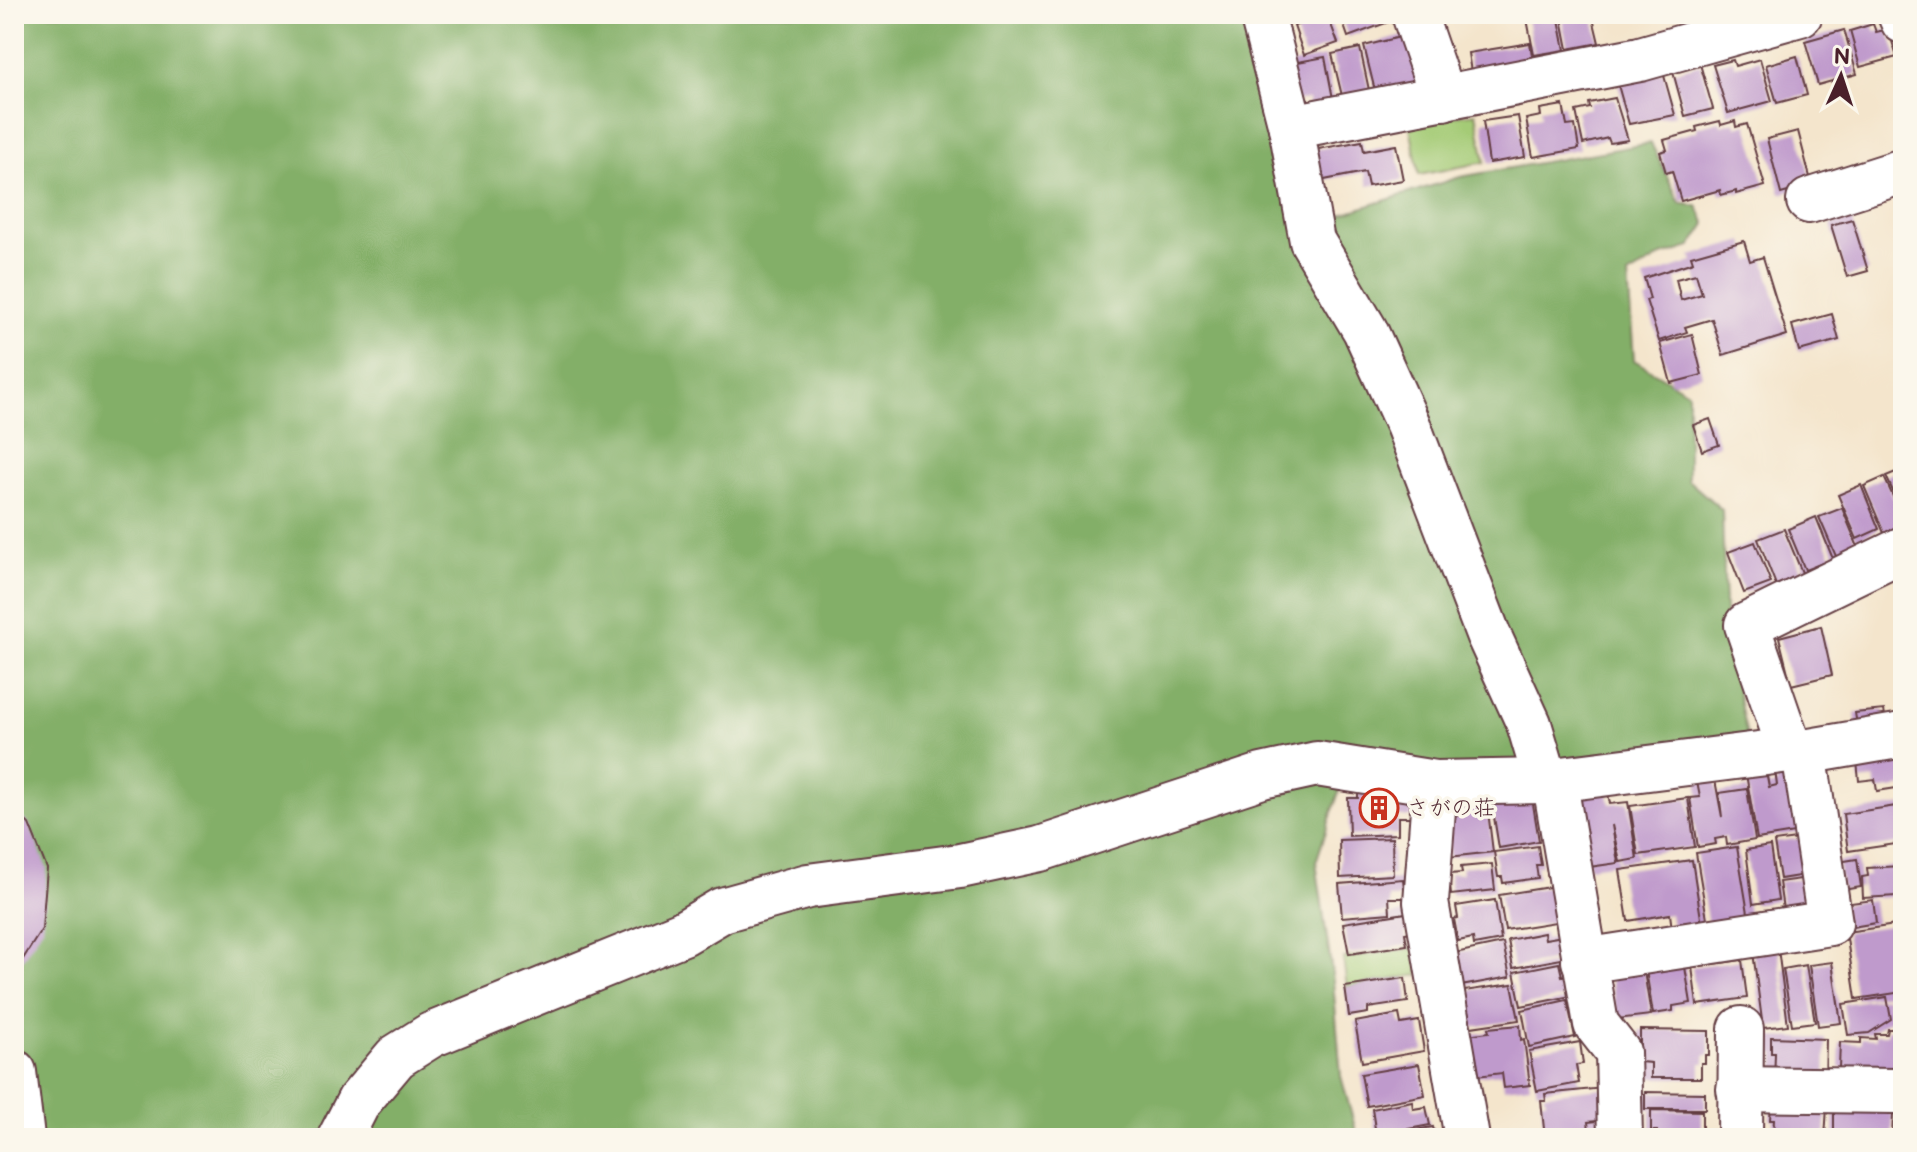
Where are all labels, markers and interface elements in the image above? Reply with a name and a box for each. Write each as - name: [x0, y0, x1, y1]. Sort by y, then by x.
- north arrow: [1801, 36, 1881, 116]
- text: N: [1833, 44, 1851, 71]
- building icon: さがの荘: [1358, 787, 1400, 829]
- place label: さがの荘: [1407, 795, 1495, 822]

